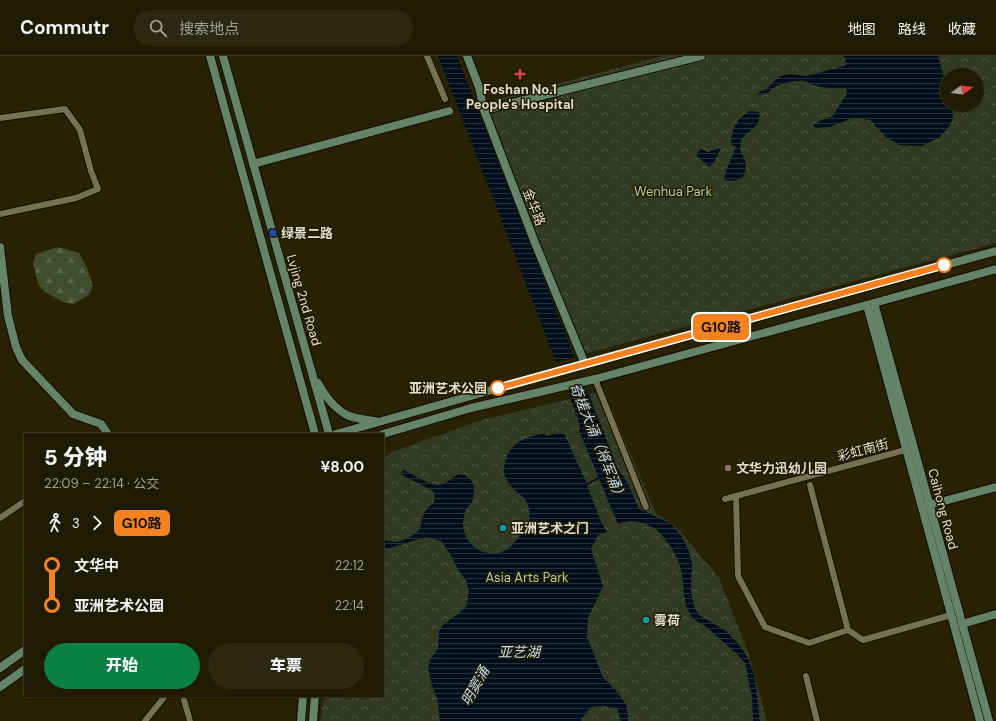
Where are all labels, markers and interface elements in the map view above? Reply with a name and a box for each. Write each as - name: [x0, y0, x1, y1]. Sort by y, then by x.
- search box: [133, 10, 413, 46]
- text: Commutr: [20, 15, 109, 40]
- icon: search: [147, 17, 169, 39]
- text: 搜索地点: [179, 19, 239, 39]
- text: 地图: [848, 20, 876, 38]
- text: 路线: [898, 20, 926, 38]
- text: 收藏: [948, 20, 976, 38]
- marker: Foshan No.1 People's Hospital: [514, 68, 526, 80]
- north arrow: [940, 68, 984, 112]
- map controls: [940, 68, 984, 112]
- place label: Foshan No.1 People's Hospital: [466, 81, 574, 113]
- park label: Wenhua Park: [634, 183, 712, 200]
- street label: 金华路: [519, 186, 549, 228]
- place label: 绿景二路: [281, 225, 333, 242]
- marker: 绿景二路: [268, 228, 278, 238]
- street label: Lvjing 2nd Road: [283, 252, 325, 348]
- unlabelled marker: [936, 257, 952, 273]
- line badge: G10路: [693, 314, 749, 340]
- text: G10路: [701, 318, 741, 336]
- place label: 亚洲艺术公园: [409, 380, 487, 397]
- marker: 亚洲艺术公园: [490, 380, 506, 396]
- water label: 奇槎大涌（将军涌）: [566, 380, 630, 504]
- street label: 彩虹南街: [836, 435, 890, 465]
- text: 5 分钟: [44, 443, 107, 472]
- text: ¥8.00: [320, 457, 364, 477]
- place label: 文华力迅幼儿园: [736, 460, 827, 477]
- marker: 文华力迅幼儿园: [723, 463, 733, 473]
- street label: Caihong Road: [924, 467, 962, 551]
- text: 22:09 – 22:14 · 公交: [44, 475, 159, 492]
- icon: walk: [44, 512, 66, 534]
- icon: forward: [86, 512, 108, 534]
- text: G10路: [122, 514, 162, 532]
- text: 3: [72, 515, 80, 532]
- place label: 亚洲艺术之门: [511, 520, 589, 537]
- marker: 亚洲艺术之门: [498, 523, 508, 533]
- text: 文华中: [74, 556, 119, 576]
- text: 22:12: [335, 557, 364, 574]
- park label: Asia Arts Park: [485, 569, 569, 586]
- text: 亚洲艺术公园: [74, 596, 164, 616]
- text: 22:14: [334, 597, 364, 614]
- place label: 雾荷: [654, 612, 680, 629]
- marker: 雾荷: [641, 615, 651, 625]
- button: 开始: [44, 643, 200, 689]
- button: 车票: [208, 643, 364, 689]
- water label: 亚艺湖: [498, 643, 542, 661]
- water label: 明窦涌: [457, 662, 494, 709]

